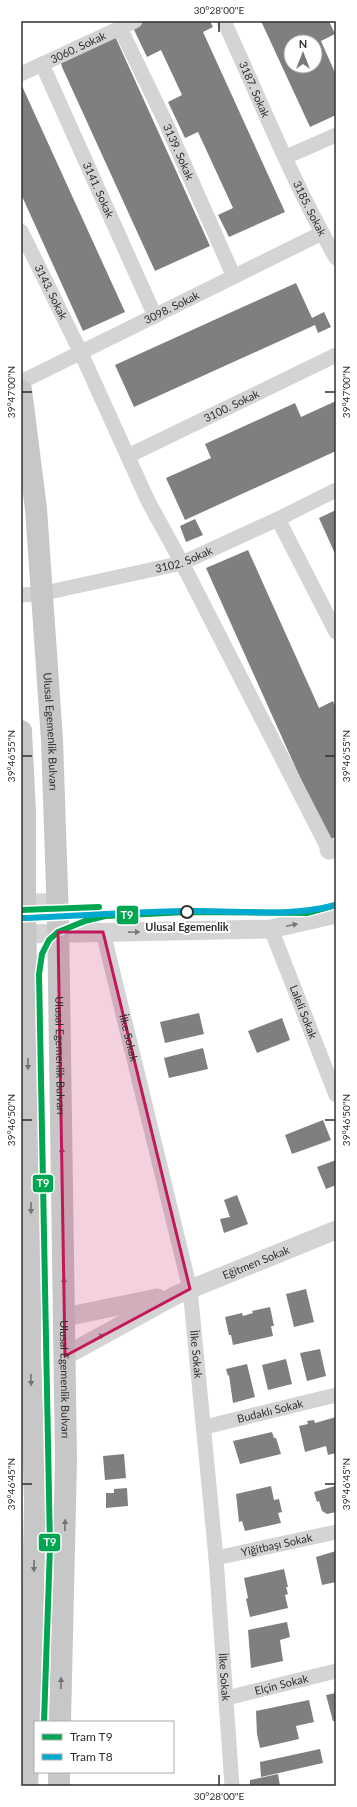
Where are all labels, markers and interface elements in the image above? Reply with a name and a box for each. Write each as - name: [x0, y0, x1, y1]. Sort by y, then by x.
- text: 30°28'00"E: [194, 4, 244, 16]
- street label: 3060. Sokak: [48, 28, 108, 65]
- north arrow: [283, 34, 323, 74]
- text: N: [299, 37, 307, 50]
- street label: 3187. Sokak: [237, 59, 273, 120]
- street label: 3139. Sokak: [161, 122, 197, 182]
- street label: 3141. Sokak: [81, 160, 117, 220]
- street label: 3185. Sokak: [291, 179, 330, 238]
- street label: 3143. Sokak: [32, 262, 71, 322]
- street label: 3098. Sokak: [142, 288, 201, 326]
- text: 39°47'00"N: [5, 366, 17, 418]
- text: 39°47'00"N: [340, 366, 352, 418]
- street label: 3100. Sokak: [201, 386, 261, 424]
- street label: 3102. Sokak: [154, 543, 214, 575]
- street label: Ulusal Egemenlik Bulvarı: [41, 672, 61, 791]
- text: 39°46'55"N: [5, 730, 17, 782]
- text: 39°46'55"N: [340, 730, 352, 782]
- line badge: T9: [116, 905, 139, 925]
- marker: Ulusal Egemenlik: [180, 905, 194, 919]
- text: T9: [121, 908, 133, 921]
- place label: Ulusal Egemenlik: [145, 920, 229, 933]
- one-way arrow: [286, 921, 298, 927]
- one-way arrow: [128, 928, 140, 935]
- street label: Laleli Sokak: [288, 983, 320, 1041]
- street label: Ulusal Egemenlik Bulvarı: [53, 996, 68, 1115]
- street label: İlke Sokak: [117, 1013, 141, 1063]
- one-way arrow: [25, 1058, 32, 1070]
- text: 39°46'50"N: [5, 1094, 17, 1146]
- text: 39°46'50"N: [340, 1094, 352, 1146]
- one-way arrow: [59, 1146, 65, 1159]
- line badge: T9: [32, 1174, 54, 1193]
- text: T9: [37, 1176, 49, 1189]
- one-way arrow: [28, 1202, 34, 1215]
- street label: Eğitmen Sokak: [220, 1242, 292, 1281]
- one-way arrow: [61, 1276, 67, 1289]
- street label: Ulusal Egemenlik Bulvarı: [58, 1320, 73, 1439]
- street label: İlke Sokak: [188, 1329, 206, 1379]
- one-way arrow: [93, 1334, 105, 1341]
- one-way arrow: [27, 1374, 34, 1386]
- street label: Budaklı Sokak: [236, 1396, 305, 1425]
- text: 39°46'45"N: [5, 1458, 17, 1510]
- text: 39°46'45"N: [340, 1458, 352, 1510]
- one-way arrow: [62, 1518, 68, 1531]
- street label: Yiğitbaşı Sokak: [240, 1530, 314, 1558]
- line badge: T9: [38, 1533, 61, 1552]
- text: T9: [44, 1535, 56, 1548]
- one-way arrow: [31, 1560, 37, 1573]
- street label: İlke Sokak: [217, 1652, 233, 1702]
- street label: Elçin Sokak: [253, 1671, 310, 1697]
- one-way arrow: [58, 1676, 64, 1689]
- legend: [34, 1721, 174, 1773]
- text: Tram T9: [70, 1729, 113, 1744]
- text: Tram T8: [70, 1749, 113, 1764]
- text: 30°28'00"E: [194, 1790, 244, 1802]

